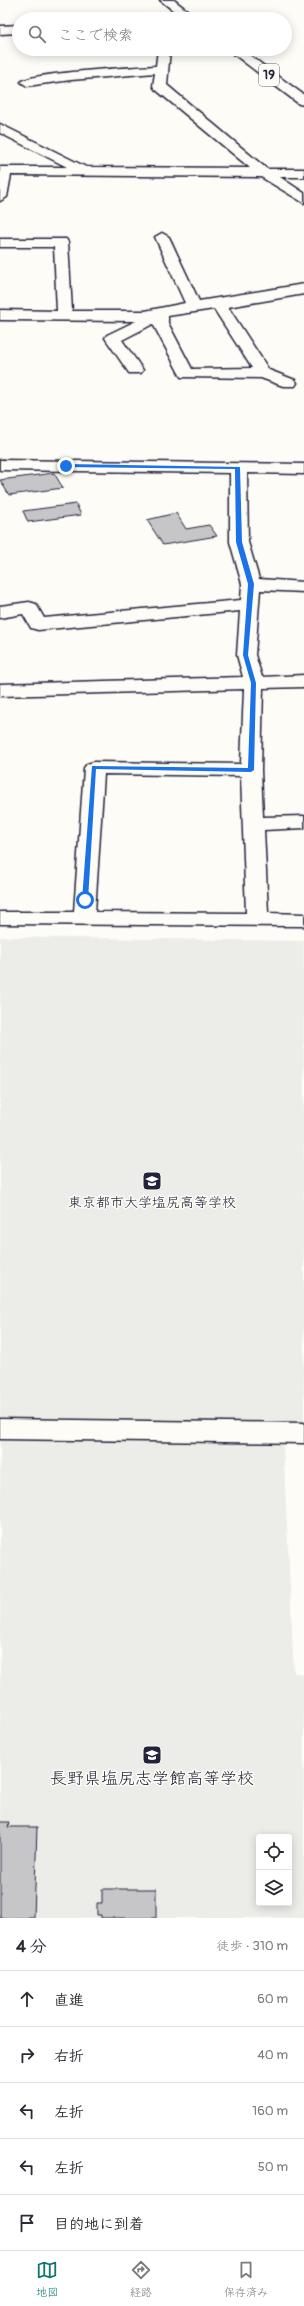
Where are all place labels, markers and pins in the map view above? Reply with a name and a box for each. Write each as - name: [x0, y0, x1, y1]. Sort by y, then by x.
- school or university icon: 東京都市大学塩尻高等学校: [141, 1170, 163, 1192]
- place label: 東京都市大学塩尻高等学校: [68, 1194, 236, 1211]
- school or university icon: 長野県塩尻志学館高等学校: [141, 1744, 163, 1766]
- place label: 長野県塩尻志学館高等学校: [50, 1768, 254, 1789]

